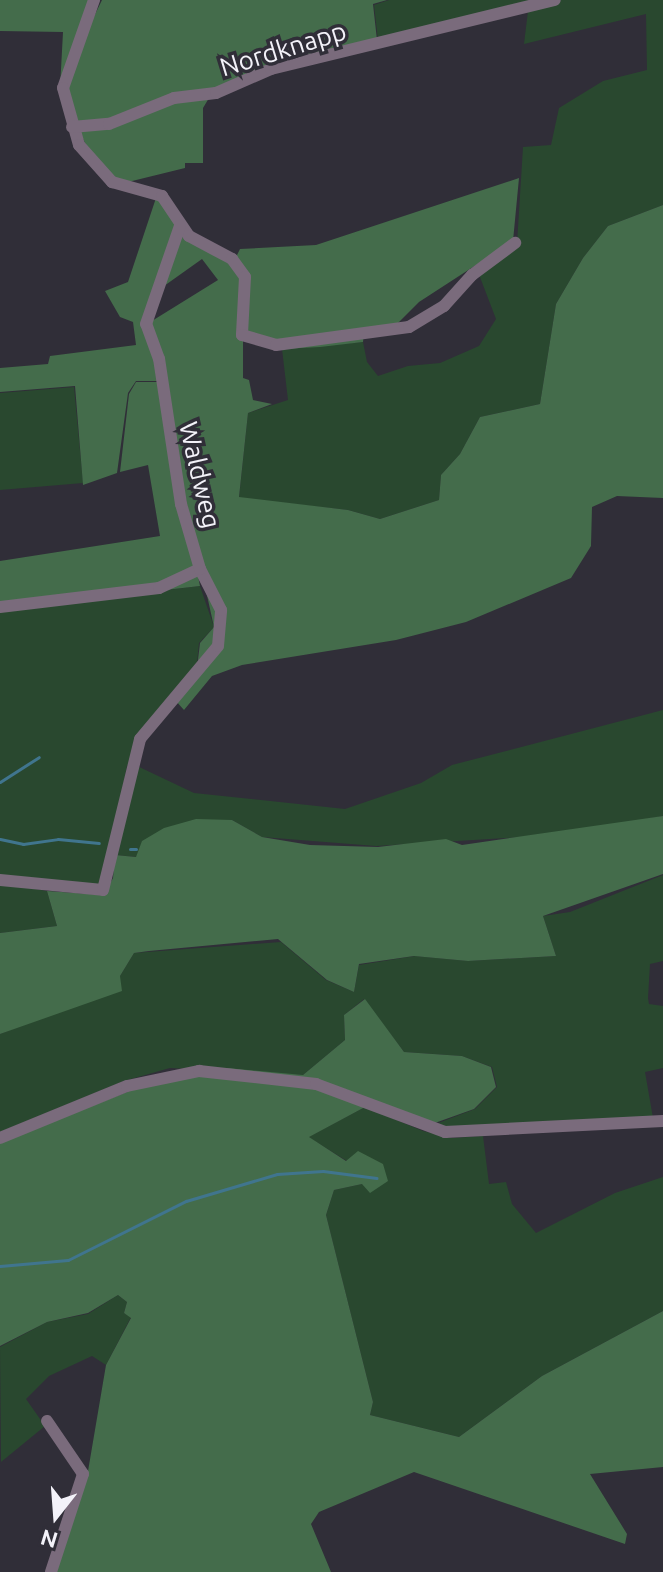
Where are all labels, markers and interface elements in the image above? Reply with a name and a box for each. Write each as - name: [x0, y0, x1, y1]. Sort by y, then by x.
- street label: Nordknapp: [216, 15, 350, 83]
- street label: Waldweg: [173, 419, 227, 531]
- north arrow: [16, 1476, 96, 1556]
- text: N: [37, 1525, 60, 1554]

